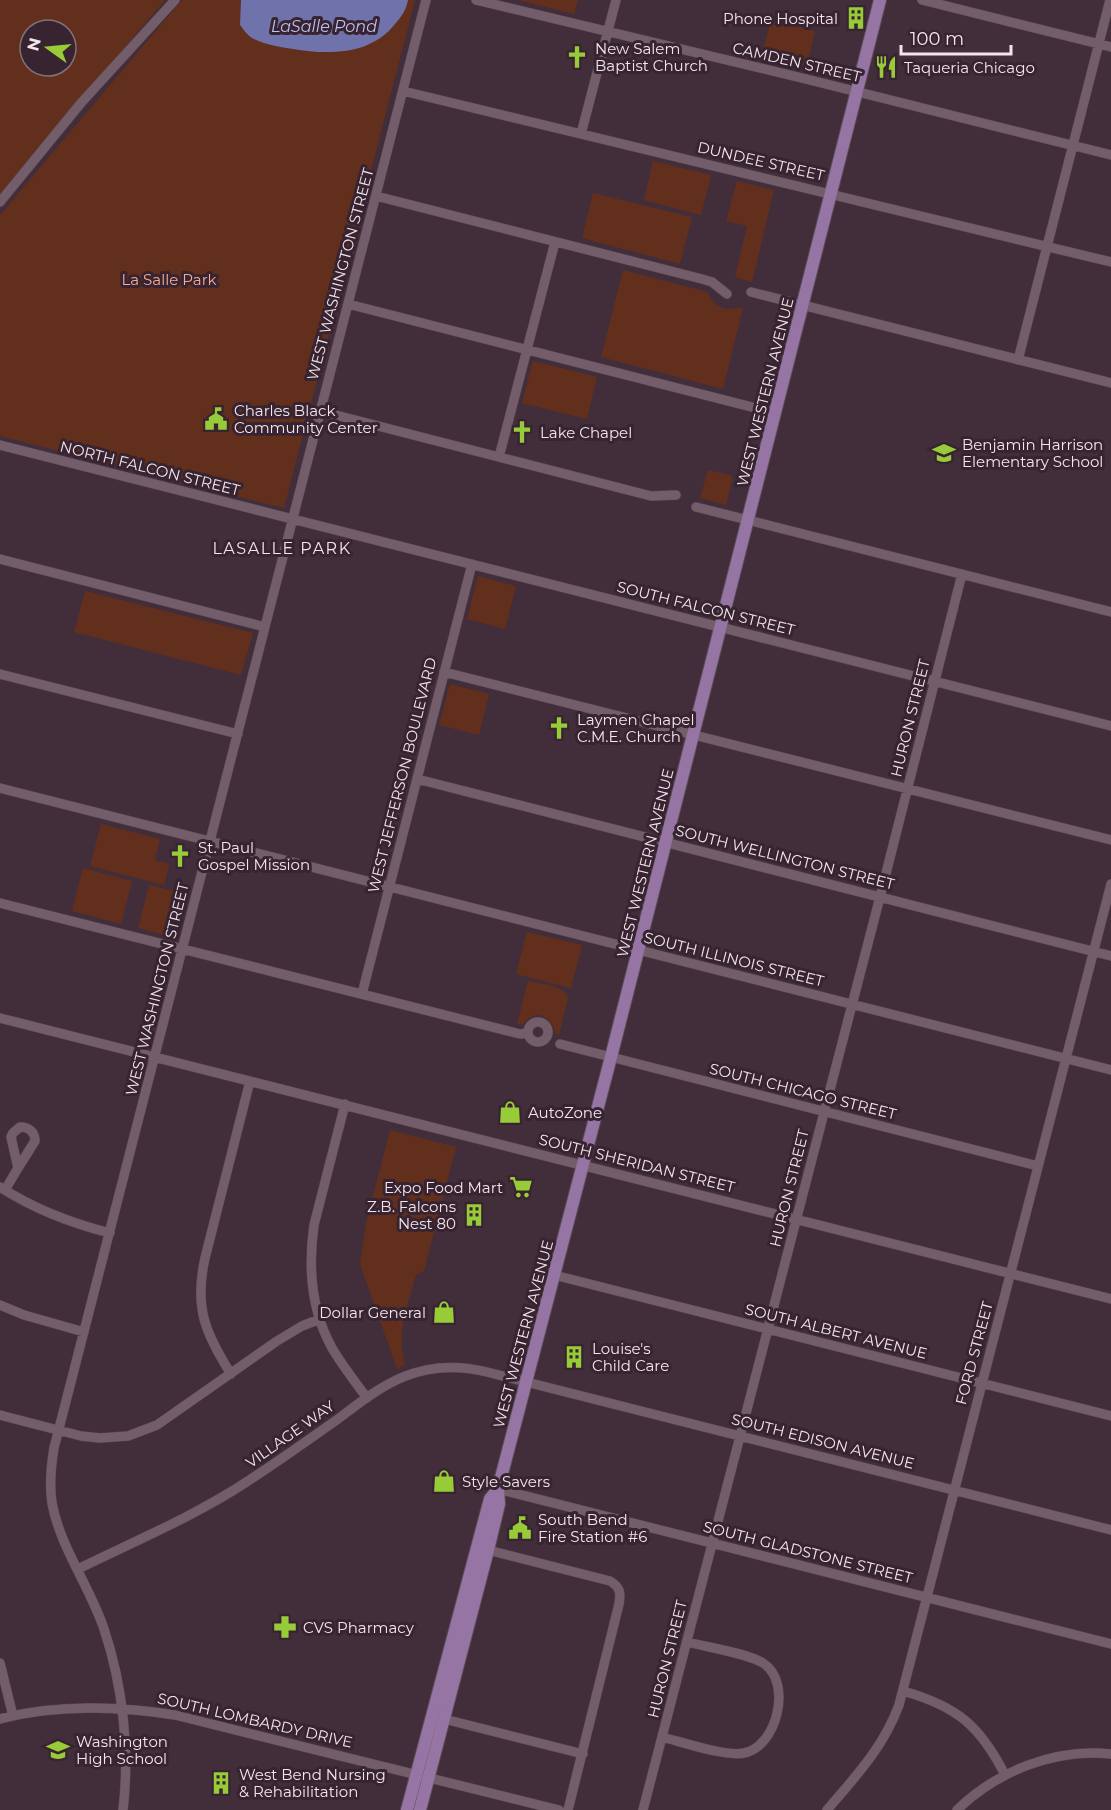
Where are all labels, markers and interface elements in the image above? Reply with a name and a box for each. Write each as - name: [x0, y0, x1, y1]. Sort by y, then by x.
- building icon: Phone Hospital: [843, 5, 869, 31]
- place label: Phone Hospital: [723, 9, 838, 28]
- water label: LaSalle Pond: [271, 17, 377, 36]
- north arrow: [18, 18, 78, 78]
- scale bar: [901, 18, 1010, 56]
- text: 100 m: [910, 28, 964, 50]
- text: N: [23, 36, 45, 53]
- street label: CAMDEN STREET: [731, 38, 863, 86]
- place label: New Salem Baptist Church: [595, 39, 708, 75]
- church icon: New Salem Baptist Church: [564, 44, 590, 70]
- restaurant icon: Taqueria Chicago: [873, 54, 899, 80]
- place label: Taqueria Chicago: [904, 58, 1035, 77]
- street label: DUNDEE STREET: [695, 137, 827, 185]
- street label: WEST WASHINGTON STREET: [302, 165, 378, 382]
- park label: La Salle Park: [121, 270, 217, 289]
- street label: WEST WESTERN AVENUE: [732, 296, 798, 488]
- place label: Charles Black Community Center: [234, 401, 378, 437]
- public building icon: Charles Black Community Center: [203, 406, 229, 432]
- church icon: Lake Chapel: [509, 419, 535, 445]
- place label: Lake Chapel: [540, 423, 632, 442]
- place label: Benjamin Harrison Elementary School: [962, 435, 1103, 471]
- street label: NORTH FALCON STREET: [58, 436, 242, 500]
- school or university icon: Benjamin Harrison Elementary School: [931, 440, 957, 466]
- district label: LASALLE PARK: [212, 539, 352, 558]
- street label: SOUTH FALCON STREET: [615, 577, 797, 639]
- street label: WEST JEFFERSON BOULEVARD: [364, 655, 440, 895]
- street label: HURON STREET: [886, 657, 934, 779]
- place label: Laymen Chapel C.M.E. Church: [577, 710, 694, 746]
- church icon: Laymen Chapel C.M.E. Church: [546, 715, 572, 741]
- street label: WEST WESTERN AVENUE: [612, 767, 678, 959]
- street label: SOUTH WELLINGTON STREET: [674, 821, 897, 894]
- place label: St. Paul Gospel Mission: [198, 838, 310, 874]
- church icon: St. Paul Gospel Mission: [167, 843, 193, 869]
- street label: WEST WASHINGTON STREET: [121, 880, 193, 1098]
- street label: SOUTH ILLINOIS STREET: [642, 927, 826, 991]
- street label: SOUTH CHICAGO STREET: [708, 1059, 899, 1124]
- shop icon: AutoZone: [497, 1099, 523, 1125]
- place label: AutoZone: [528, 1103, 602, 1122]
- street label: HURON STREET: [765, 1127, 813, 1249]
- street label: SOUTH SHERIDAN STREET: [537, 1129, 737, 1197]
- supermarket icon: Expo Food Mart: [508, 1174, 534, 1200]
- place label: Expo Food Mart: [384, 1178, 503, 1197]
- place label: Z.B. Falcons Nest 80: [367, 1197, 456, 1233]
- building icon: Z.B. Falcons Nest 80: [461, 1202, 487, 1228]
- street label: WEST WESTERN AVENUE: [489, 1238, 557, 1430]
- shop icon: Dollar General: [431, 1299, 457, 1325]
- street label: SOUTH ALBERT AVENUE: [743, 1299, 929, 1363]
- street label: FORD STREET: [951, 1299, 997, 1407]
- place label: Dollar General: [319, 1303, 426, 1322]
- place label: Louise's Child Care: [592, 1339, 669, 1375]
- building icon: Louise's Child Care: [561, 1344, 587, 1370]
- street label: VILLAGE WAY: [242, 1396, 339, 1472]
- street label: SOUTH EDISON AVENUE: [730, 1409, 916, 1473]
- shop icon: Style Savers: [431, 1468, 457, 1494]
- place label: Style Savers: [462, 1472, 550, 1491]
- place label: South Bend Fire Station #6: [538, 1510, 647, 1546]
- public building icon: South Bend Fire Station #6: [507, 1515, 533, 1541]
- street label: SOUTH GLADSTONE STREET: [701, 1517, 915, 1587]
- street label: HURON STREET: [643, 1598, 691, 1720]
- pharmacy icon: CVS Pharmacy: [272, 1614, 298, 1640]
- place label: CVS Pharmacy: [303, 1618, 415, 1637]
- street label: SOUTH LOMBARDY DRIVE: [156, 1688, 354, 1752]
- place label: Washington High School: [76, 1732, 168, 1768]
- school or university icon: Washington High School: [45, 1737, 71, 1763]
- place label: West Bend Nursing & Rehabilitation: [239, 1765, 386, 1801]
- building icon: West Bend Nursing & Rehabilitation: [208, 1770, 234, 1796]

